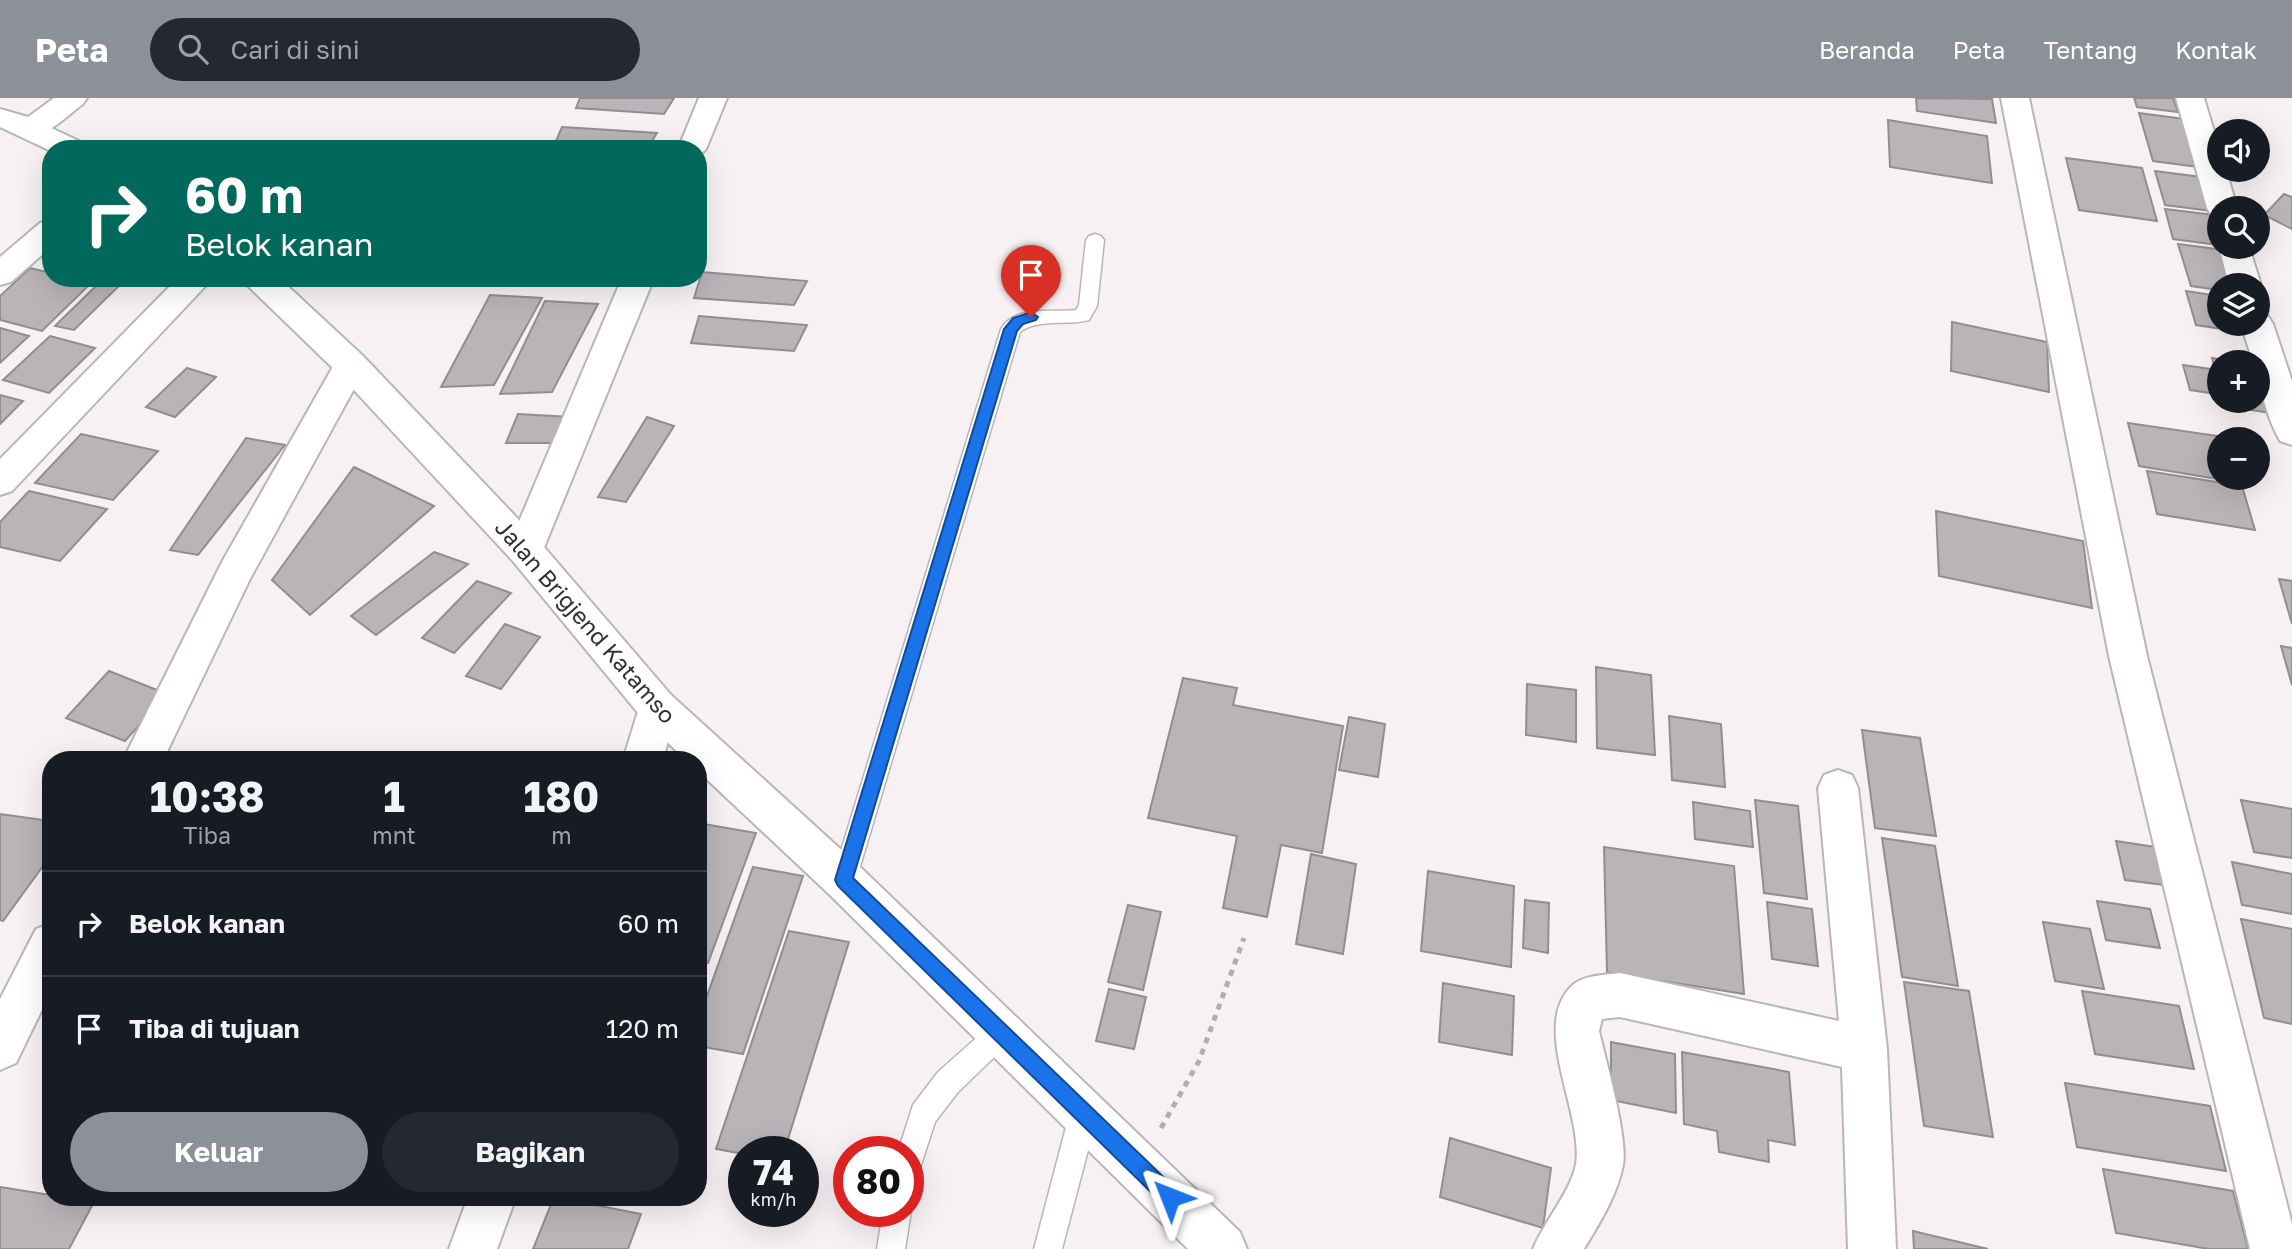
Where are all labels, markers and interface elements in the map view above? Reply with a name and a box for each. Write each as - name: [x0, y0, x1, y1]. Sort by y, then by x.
- search box: [150, 18, 640, 81]
- text: Peta: [35, 30, 108, 69]
- icon: search: [174, 30, 212, 68]
- text: Cari di sini: [230, 34, 360, 65]
- text: Beranda: [1819, 35, 1915, 64]
- text: Peta: [1953, 35, 2005, 64]
- text: Tentang: [2043, 35, 2137, 64]
- text: Kontak: [2175, 35, 2257, 64]
- map controls: [2207, 119, 2270, 490]
- button: sound: [2207, 119, 2270, 182]
- text: 60 m: [185, 165, 303, 224]
- icon: right: [70, 168, 161, 259]
- button: search: [2207, 196, 2270, 259]
- text: Belok kanan: [185, 225, 373, 263]
- pin: [1001, 245, 1061, 317]
- icon: arrive: [1012, 256, 1050, 294]
- button: layers: [2207, 273, 2270, 336]
- button: +: [2207, 350, 2270, 413]
- button: −: [2207, 427, 2270, 490]
- street label: Jalan Brigjend Katamso: [490, 513, 682, 729]
- text: 10:38: [150, 771, 265, 821]
- text: 1: [383, 771, 405, 821]
- text: 180: [523, 771, 599, 821]
- text: Tiba: [183, 821, 231, 849]
- text: mnt: [372, 821, 416, 849]
- text: m: [551, 821, 572, 849]
- icon: right: [70, 905, 108, 943]
- text: Belok kanan: [129, 908, 285, 939]
- text: 60 m: [618, 908, 679, 939]
- icon: arrive: [70, 1010, 108, 1048]
- text: Tiba di tujuan: [129, 1013, 299, 1044]
- text: 120 m: [606, 1013, 679, 1044]
- button: Keluar: [70, 1112, 368, 1192]
- button: Bagikan: [382, 1112, 679, 1192]
- speed limit sign: 80: [833, 1136, 924, 1227]
- text: 74: [753, 1151, 794, 1193]
- position arrow: [1133, 1160, 1207, 1234]
- text: km/h: [751, 1188, 796, 1210]

